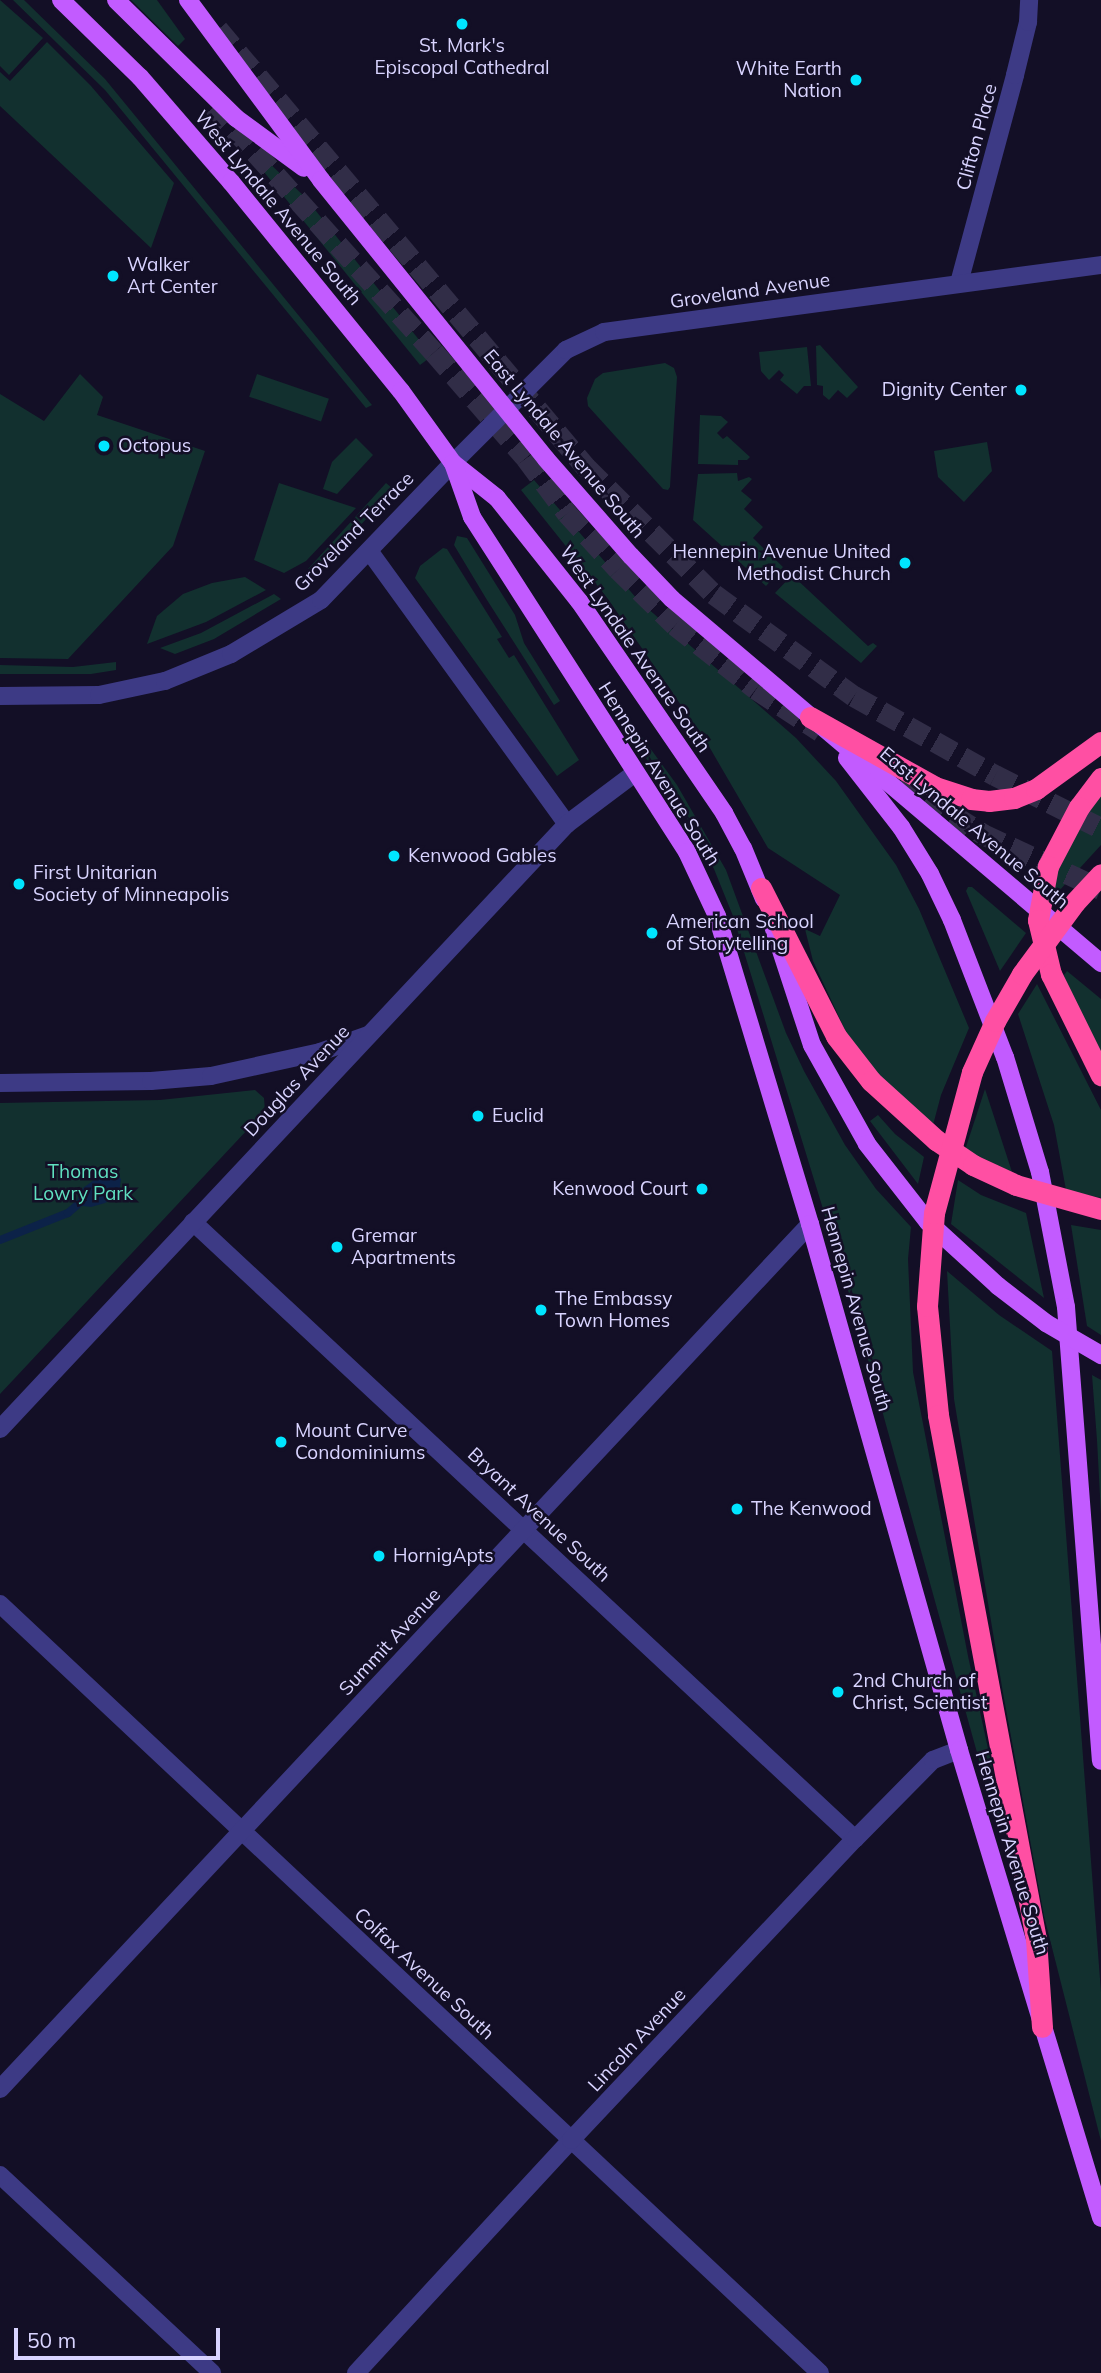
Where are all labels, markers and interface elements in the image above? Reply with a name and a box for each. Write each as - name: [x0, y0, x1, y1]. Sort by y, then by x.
- marker: St. Mark's Episcopal Cathedral: [454, 16, 470, 32]
- place label: St. Mark's Episcopal Cathedral: [374, 35, 550, 79]
- place label: White Earth Nation: [736, 58, 842, 102]
- marker: White Earth Nation: [848, 72, 864, 88]
- street label: Clifton Place: [952, 81, 1002, 193]
- street label: West Lyndale Avenue South: [190, 106, 366, 310]
- place label: Walker Art Center: [127, 254, 218, 298]
- marker: Walker Art Center: [105, 268, 121, 284]
- street label: Groveland Avenue: [669, 268, 831, 314]
- street label: East Lyndale Avenue South: [478, 345, 650, 543]
- place label: Dignity Center: [882, 379, 1007, 401]
- marker: Dignity Center: [1013, 382, 1029, 398]
- place label: Octopus: [118, 435, 191, 457]
- marker: Octopus: [96, 438, 112, 454]
- street label: Groveland Terrace: [289, 467, 419, 597]
- street label: West Lyndale Avenue South: [555, 541, 715, 757]
- place label: Hennepin Avenue United Methodist Church: [673, 541, 891, 585]
- marker: Hennepin Avenue United Methodist Church: [897, 555, 913, 571]
- street label: Hennepin Avenue South: [593, 678, 725, 870]
- street label: East Lyndale Avenue South: [875, 742, 1073, 914]
- place label: Kenwood Gables: [408, 845, 557, 867]
- marker: Kenwood Gables: [386, 848, 402, 864]
- place label: First Unitarian Society of Minneapolis: [33, 862, 229, 906]
- marker: First Unitarian Society of Minneapolis: [11, 876, 27, 892]
- place label: American School of Storytelling: [666, 911, 814, 955]
- marker: American School of Storytelling: [644, 925, 660, 941]
- street label: Douglas Avenue: [240, 1021, 354, 1141]
- place label: Euclid: [492, 1105, 544, 1127]
- marker: Euclid: [470, 1108, 486, 1124]
- park label: Thomas Lowry Park: [33, 1161, 133, 1205]
- place label: Kenwood Court: [552, 1178, 688, 1200]
- marker: Kenwood Court: [694, 1181, 710, 1197]
- street label: Hennepin Avenue South: [816, 1204, 896, 1414]
- place label: Gremar Apartments: [351, 1225, 456, 1269]
- marker: Gremar Apartments: [329, 1239, 345, 1255]
- place label: The Embassy Town Homes: [555, 1288, 672, 1332]
- marker: The Embassy Town Homes: [533, 1302, 549, 1318]
- place label: Mount Curve Condominiums: [295, 1420, 425, 1464]
- marker: Mount Curve Condominiums: [273, 1434, 289, 1450]
- street label: Bryant Avenue South: [463, 1443, 615, 1587]
- place label: The Kenwood: [751, 1498, 872, 1520]
- marker: The Kenwood: [729, 1501, 745, 1517]
- place label: HornigApts: [393, 1545, 494, 1567]
- marker: HornigApts: [371, 1548, 387, 1564]
- street label: Summit Avenue: [334, 1584, 446, 1700]
- place label: 2nd Church of Christ, Scientist: [852, 1670, 987, 1714]
- marker: 2nd Church of Christ, Scientist: [830, 1684, 846, 1700]
- street label: Hennepin Avenue South: [970, 1748, 1054, 1958]
- street label: Colfax Avenue South: [349, 1903, 499, 2045]
- street label: Lincoln Avenue: [583, 1984, 691, 2096]
- scale bar: [18, 2314, 224, 2358]
- text: 50 m: [27, 2327, 76, 2353]

